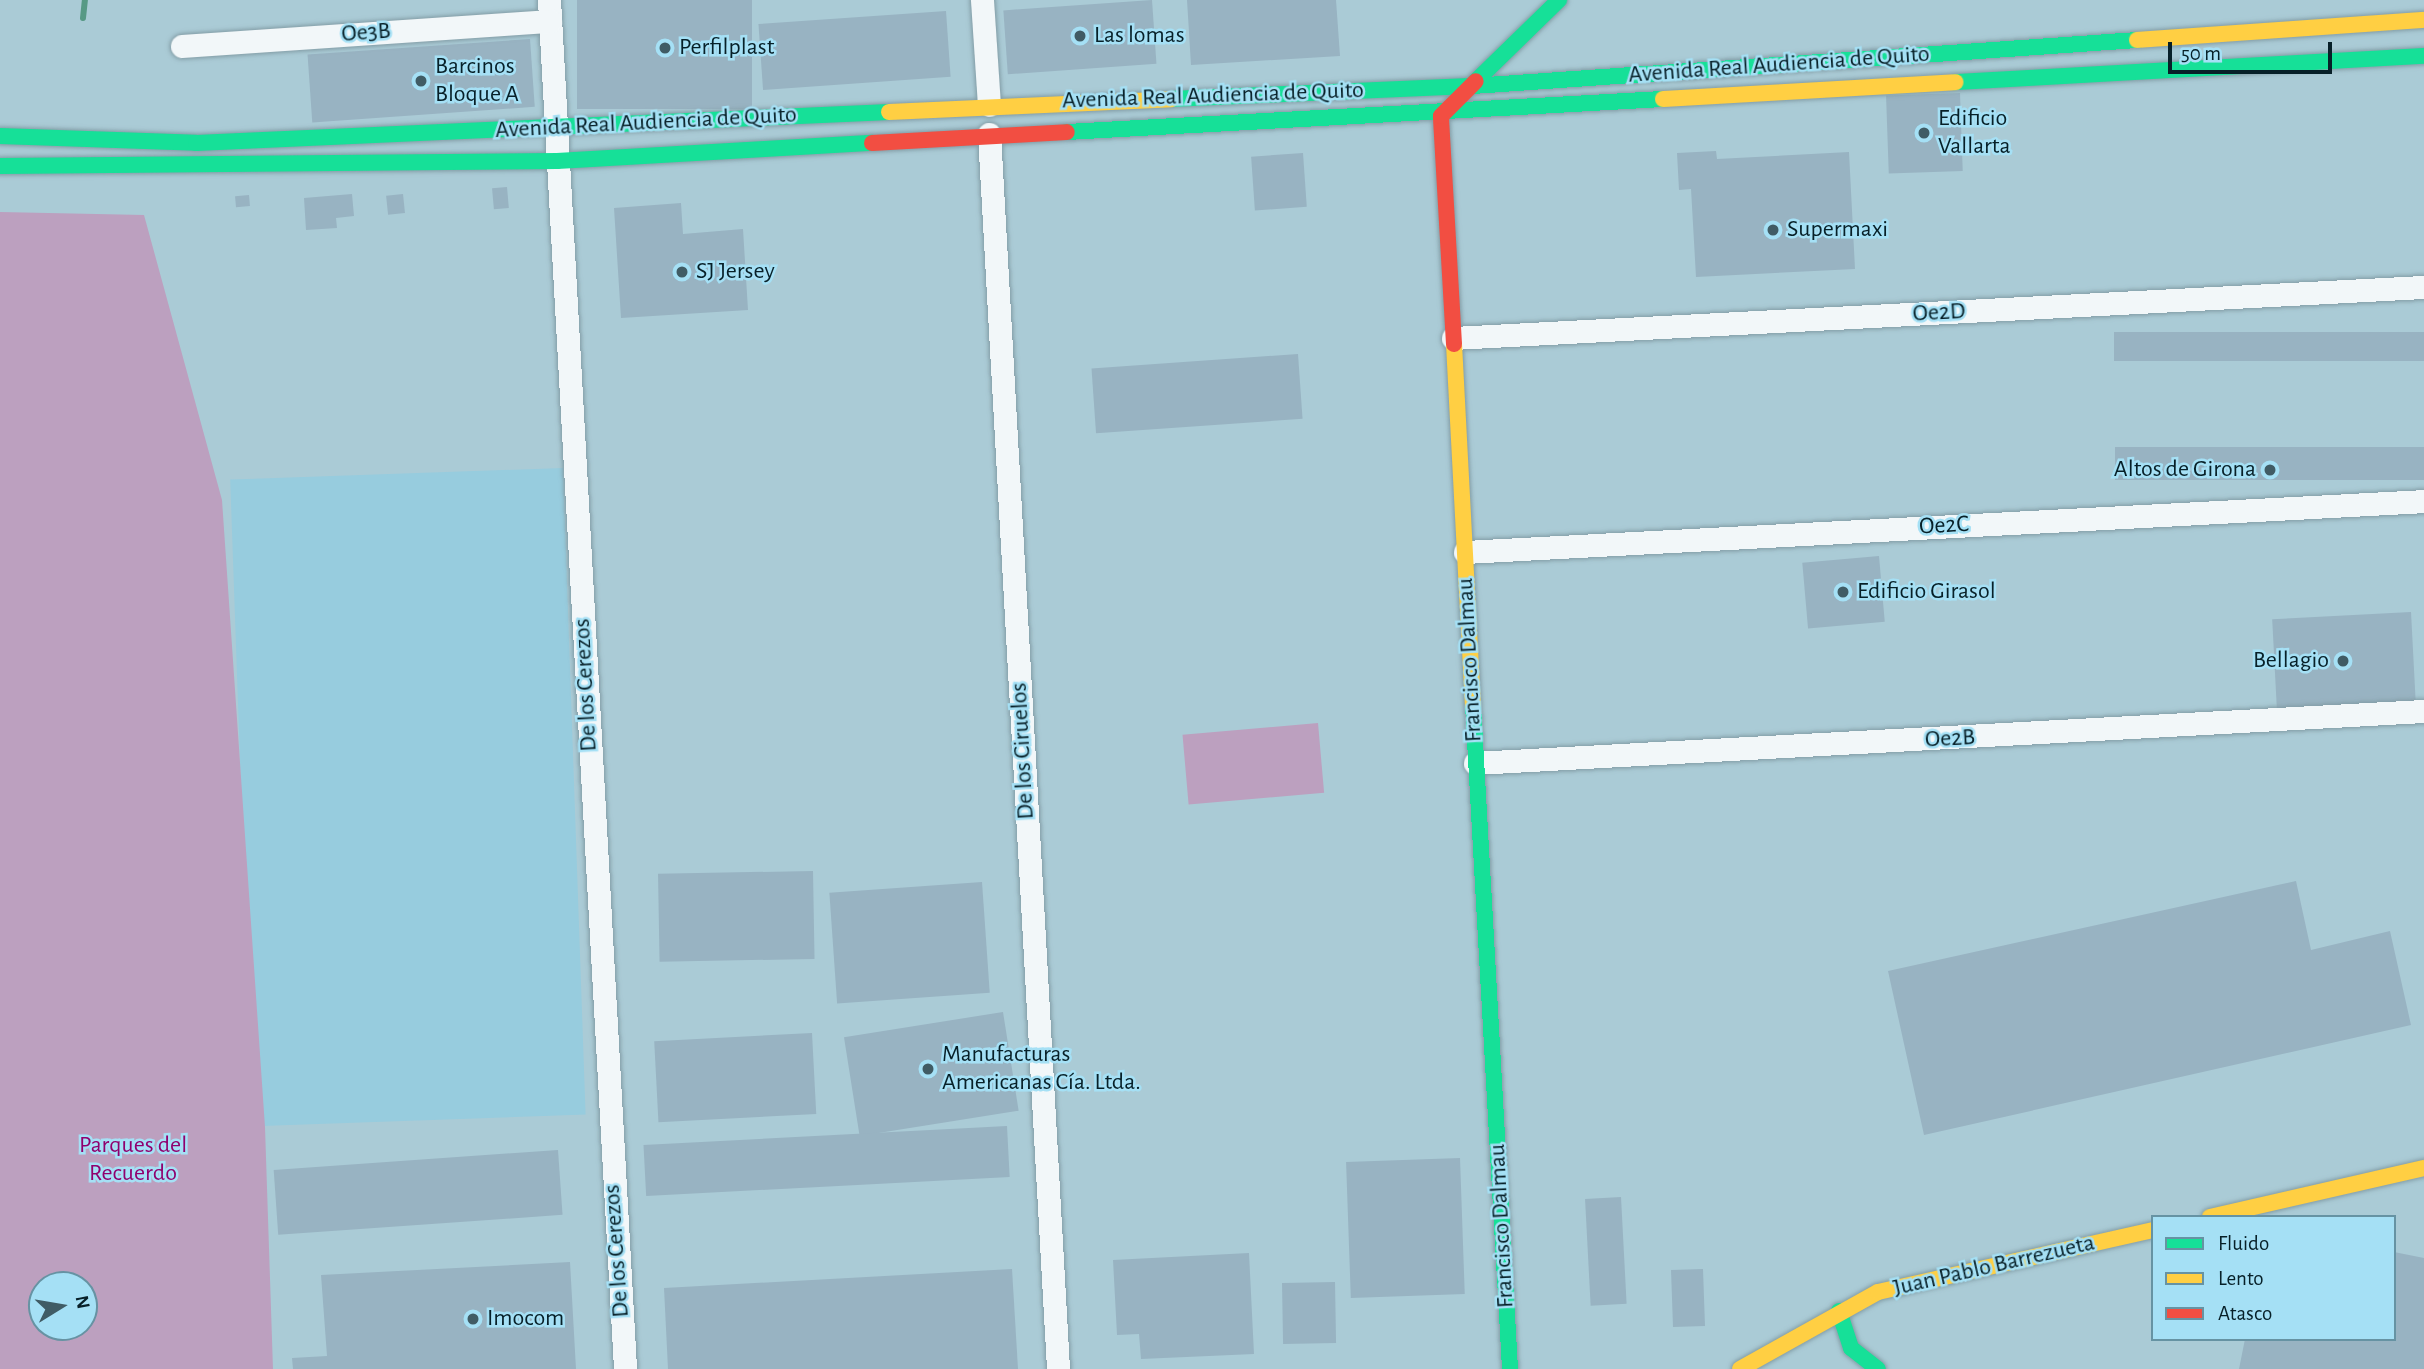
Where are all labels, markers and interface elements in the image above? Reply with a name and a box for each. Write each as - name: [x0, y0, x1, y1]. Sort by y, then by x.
- street label: Oe3B: [341, 17, 391, 49]
- place label: Las lomas: [1094, 22, 1185, 50]
- marker: Las lomas: [1072, 28, 1088, 44]
- scale bar: [2172, 28, 2336, 72]
- place label: Perfilplast: [679, 34, 774, 62]
- marker: Perfilplast: [657, 40, 673, 56]
- street label: Avenida Real Audiencia de Quito: [1627, 40, 1931, 90]
- text: 50 m: [2181, 43, 2221, 64]
- place label: Barcinos Bloque A: [435, 53, 519, 109]
- marker: Barcinos Bloque A: [413, 73, 429, 89]
- street label: Avenida Real Audiencia de Quito: [1062, 76, 1364, 116]
- street label: Avenida Real Audiencia de Quito: [495, 101, 797, 145]
- place label: Edificio Vallarta: [1938, 105, 2011, 161]
- marker: Edificio Vallarta: [1916, 125, 1932, 141]
- place label: Supermaxi: [1787, 216, 1888, 244]
- marker: Supermaxi: [1765, 222, 1781, 238]
- place label: SJ Jersey: [696, 258, 775, 286]
- marker: SJ Jersey: [674, 264, 690, 280]
- street label: Oe2D: [1912, 297, 1966, 329]
- place label: Altos de Girona: [2114, 456, 2256, 484]
- marker: Altos de Girona: [2262, 462, 2278, 478]
- street label: Oe2C: [1918, 510, 1970, 542]
- street label: Francisco Dalmau: [1451, 577, 1489, 743]
- place label: Edificio Girasol: [1857, 578, 1996, 606]
- marker: Edificio Girasol: [1835, 584, 1851, 600]
- street label: De los Cerezos: [568, 618, 604, 752]
- place label: Bellagio: [2253, 647, 2329, 675]
- marker: Bellagio: [2335, 653, 2351, 669]
- street label: De los Ciruelos: [1005, 682, 1041, 820]
- street label: Oe2B: [1924, 723, 1976, 755]
- place label: Manufacturas Americanas Cía. Ltda.: [942, 1041, 1141, 1097]
- marker: Manufacturas Americanas Cía. Ltda.: [920, 1061, 936, 1077]
- park label: Parques del Recuerdo: [79, 1132, 187, 1188]
- street label: Francisco Dalmau: [1483, 1143, 1521, 1309]
- street label: De los Cerezos: [598, 1184, 636, 1318]
- legend: [2151, 1215, 2396, 1341]
- street label: Juan Pablo Barrezueta: [1891, 1229, 2097, 1303]
- text: Fluido: [2218, 1233, 2269, 1254]
- text: Lento: [2218, 1268, 2264, 1289]
- north arrow: [28, 1271, 98, 1341]
- text: N: [72, 1294, 93, 1311]
- text: Atasco: [2218, 1303, 2272, 1324]
- place label: Imocom: [487, 1305, 564, 1333]
- marker: Imocom: [465, 1311, 481, 1327]

